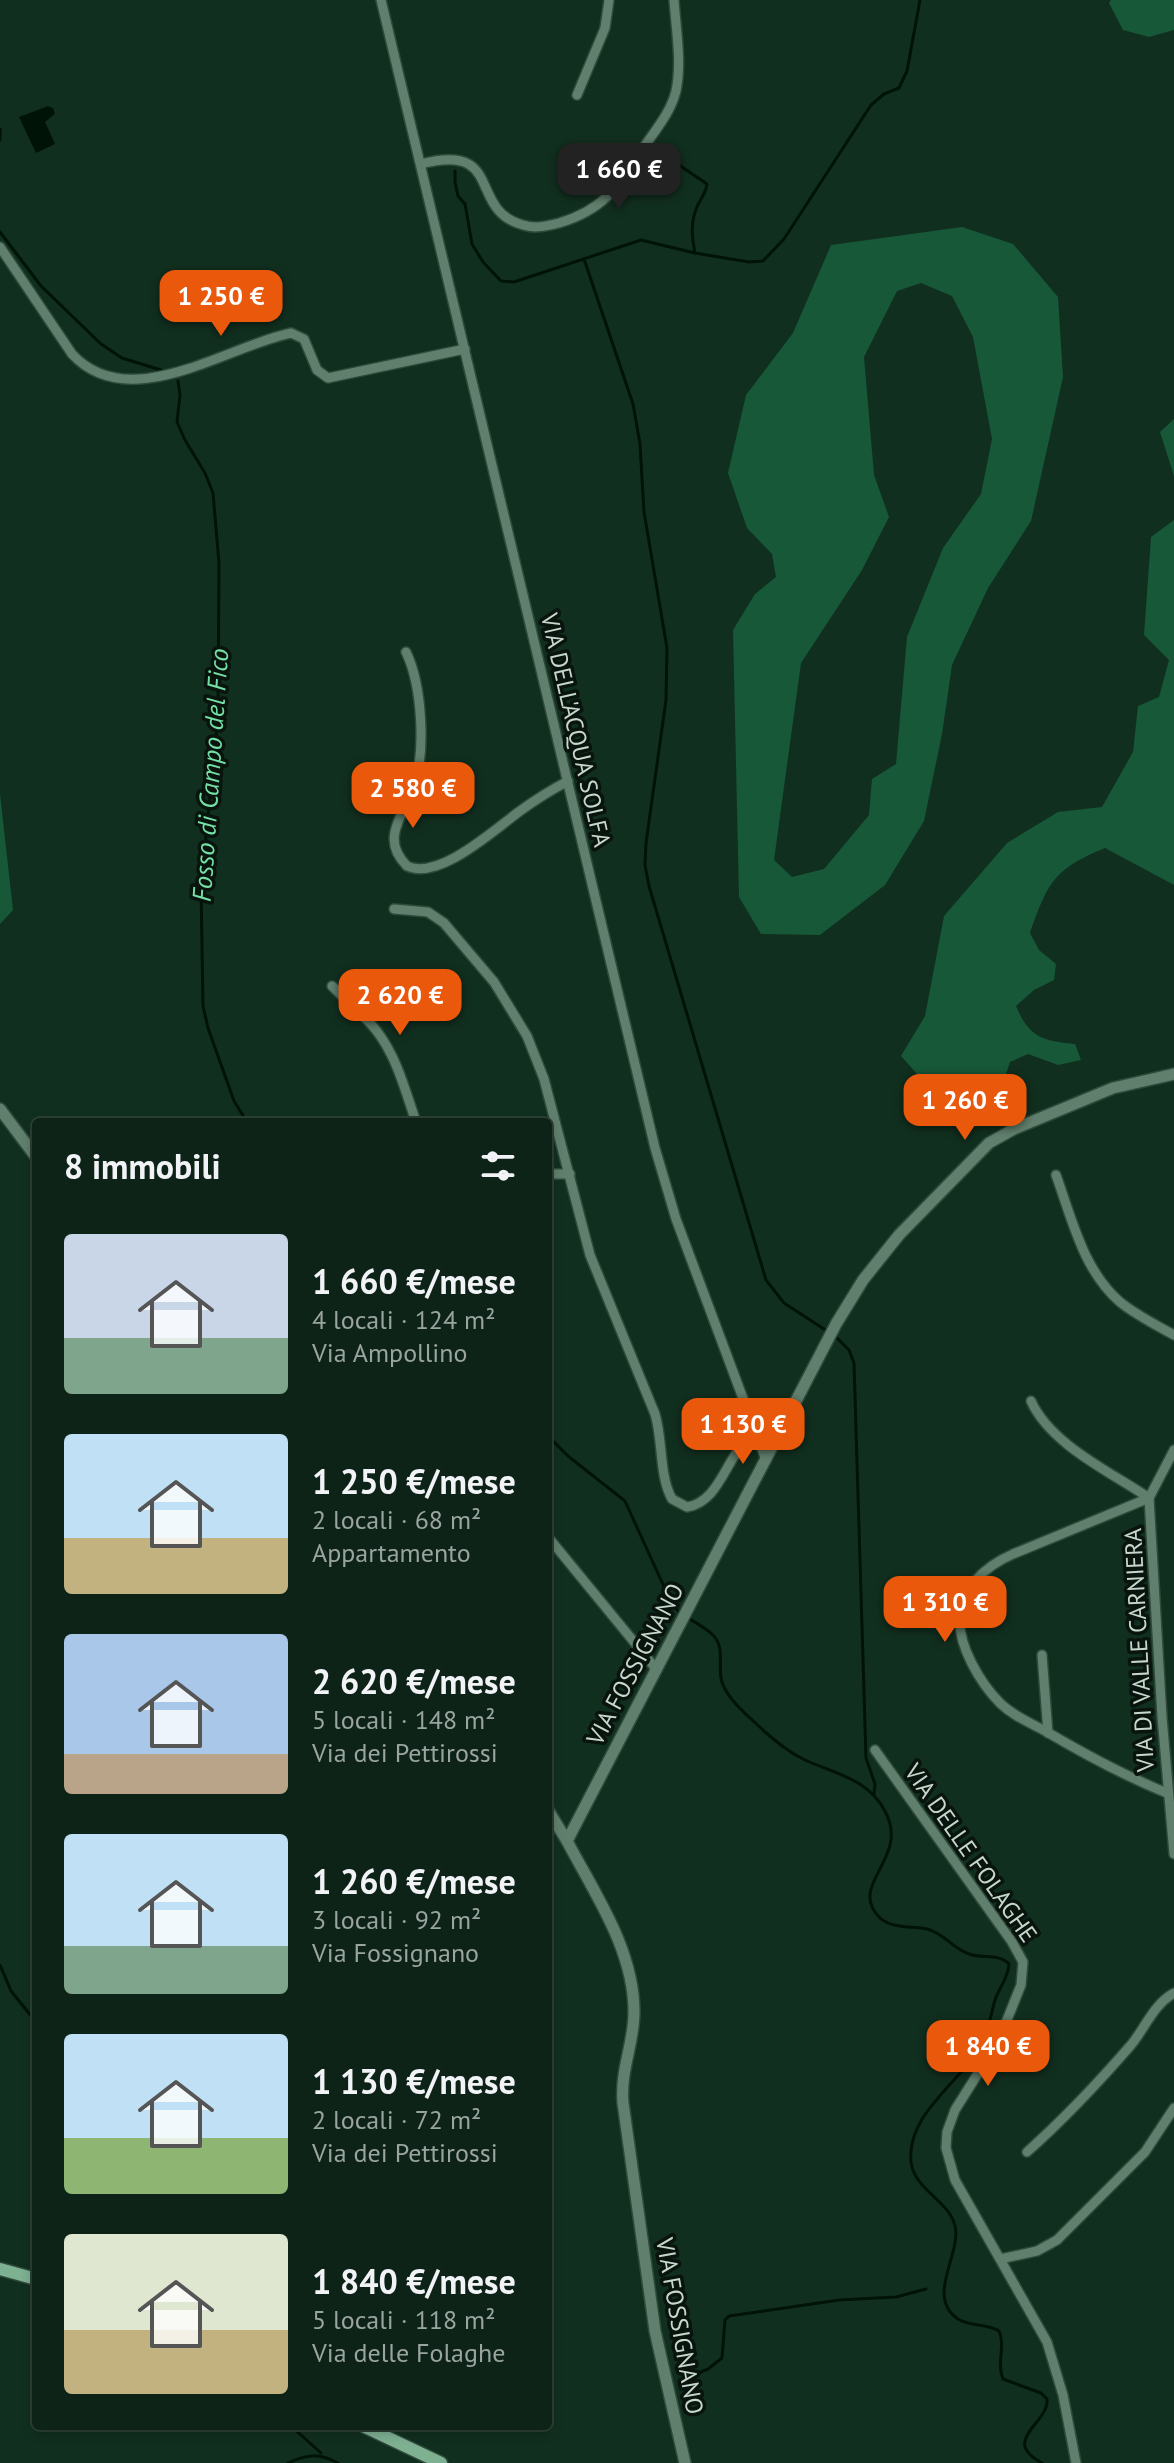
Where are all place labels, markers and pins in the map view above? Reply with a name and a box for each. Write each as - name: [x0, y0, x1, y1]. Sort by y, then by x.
- pin: 1 660 €: [545, 143, 693, 211]
- pin: 1 250 €: [147, 270, 295, 338]
- pin: 2 580 €: [339, 762, 487, 830]
- pin: 2 620 €: [326, 969, 474, 1037]
- pin: 1 260 €: [891, 1074, 1039, 1142]
- pin: 1 130 €: [669, 1398, 817, 1466]
- pin: 1 310 €: [871, 1576, 1019, 1644]
- pin: 1 840 €: [914, 2020, 1062, 2088]

